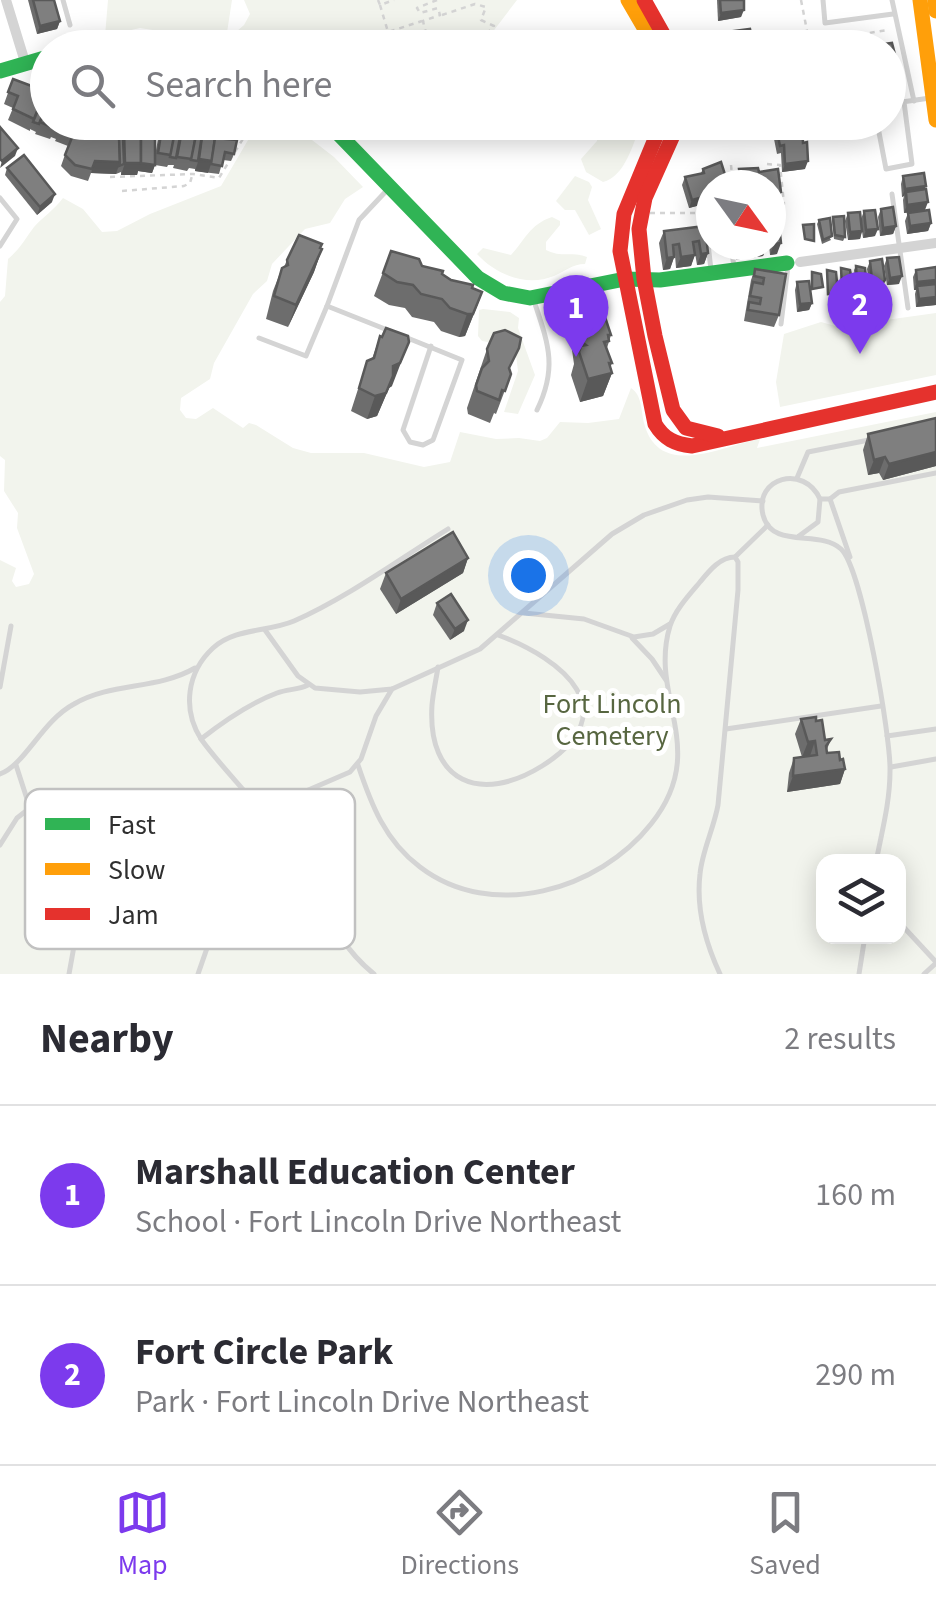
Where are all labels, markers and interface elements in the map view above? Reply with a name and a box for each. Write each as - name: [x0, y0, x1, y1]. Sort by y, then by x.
- search box: [30, 30, 906, 140]
- icon: search: [65, 58, 120, 113]
- text: Search here: [145, 58, 332, 112]
- north arrow: [696, 170, 786, 260]
- pin: 2: [828, 272, 892, 354]
- pin: 1: [544, 274, 608, 357]
- your location: [503, 550, 554, 601]
- park label: Fort Lincoln Cemetery: [542, 684, 682, 756]
- legend: [25, 789, 355, 949]
- text: Fast: [108, 805, 156, 845]
- text: Slow: [108, 850, 165, 890]
- map controls: [816, 854, 906, 944]
- button: layers: [816, 854, 906, 944]
- text: Jam: [108, 895, 159, 935]
- text: Nearby: [40, 1009, 174, 1069]
- text: 2 results: [784, 1016, 896, 1062]
- text: Marshall Education Center: [135, 1145, 575, 1199]
- text: 1: [64, 1172, 81, 1218]
- text: 160 m: [815, 1172, 896, 1218]
- text: School · Fort Lincoln Drive Northeast: [135, 1199, 621, 1245]
- text: Fort Circle Park: [135, 1325, 393, 1379]
- text: 2: [64, 1352, 81, 1398]
- text: 290 m: [815, 1352, 896, 1398]
- text: Park · Fort Lincoln Drive Northeast: [135, 1379, 589, 1425]
- tab: Map: [115, 1485, 170, 1585]
- tab: Directions: [401, 1485, 519, 1585]
- tab: Saved: [749, 1485, 821, 1585]

